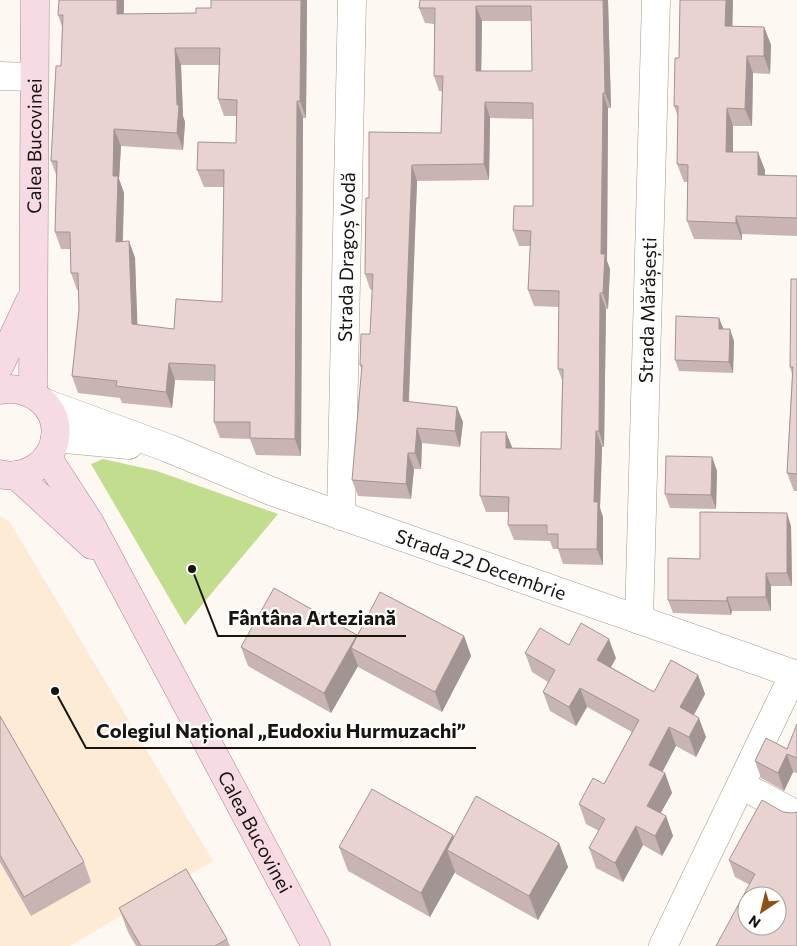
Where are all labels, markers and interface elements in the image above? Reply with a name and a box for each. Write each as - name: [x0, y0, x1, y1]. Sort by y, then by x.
- street label: Calea Bucovinei: [22, 78, 46, 214]
- street label: Strada Dragoș Vodă: [333, 172, 360, 342]
- street label: Strada Mărășești: [634, 237, 662, 383]
- street label: Strada 22 Decembrie: [393, 524, 569, 604]
- callout: Fântâna Arteziană: [218, 601, 406, 636]
- text: Fântâna Arteziană: [228, 605, 396, 629]
- callout: Colegiul Național „Eudoxiu Hurmuzachi”: [86, 713, 476, 748]
- text: Colegiul Național „Eudoxiu Hurmuzachi”: [96, 718, 466, 744]
- street label: Calea Bucovinei: [213, 767, 297, 897]
- north arrow: [737, 886, 787, 936]
- text: N: [745, 912, 763, 932]

